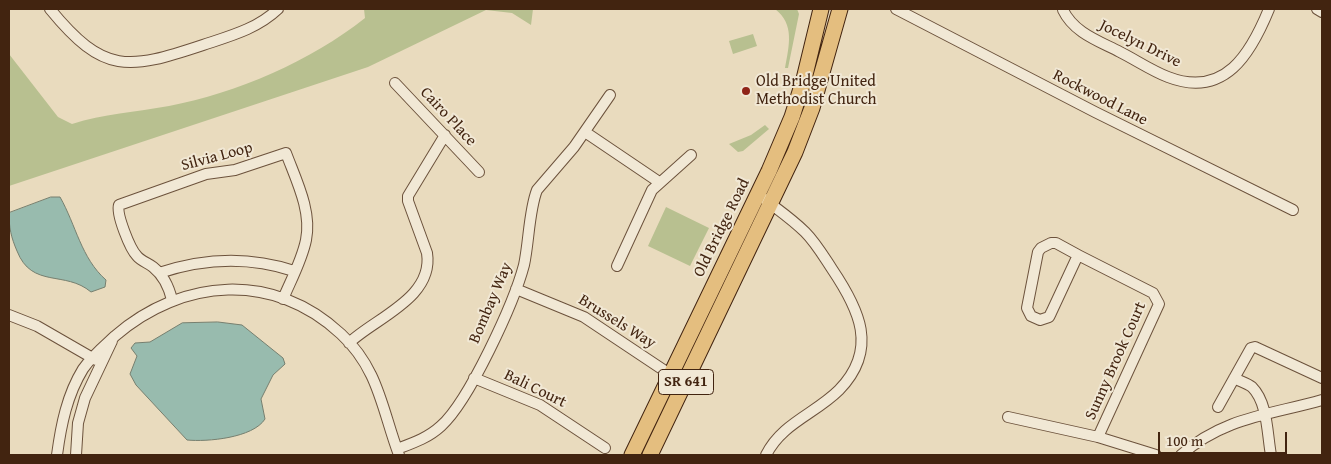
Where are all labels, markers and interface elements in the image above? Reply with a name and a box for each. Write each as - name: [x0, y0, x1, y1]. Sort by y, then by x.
- street label: Jocelyn Drive: [1096, 16, 1184, 72]
- street label: Rockwood Lane: [1049, 66, 1151, 130]
- place label: Old Bridge United Methodist Church: [756, 72, 876, 110]
- street label: Cairo Place: [416, 83, 480, 151]
- marker: Old Bridge United Methodist Church: [740, 85, 752, 97]
- street label: Silvia Loop: [179, 138, 255, 176]
- street label: Old Bridge Road: [690, 176, 754, 280]
- street label: Bombay Way: [465, 260, 517, 346]
- street label: Brussels Way: [575, 291, 659, 353]
- street label: Sunny Brook Court: [1081, 299, 1151, 423]
- street label: Bali Court: [501, 366, 569, 412]
- road number: SR 641: [658, 370, 714, 394]
- scale bar: [1161, 422, 1290, 454]
- text: 100 m: [1166, 430, 1203, 451]

